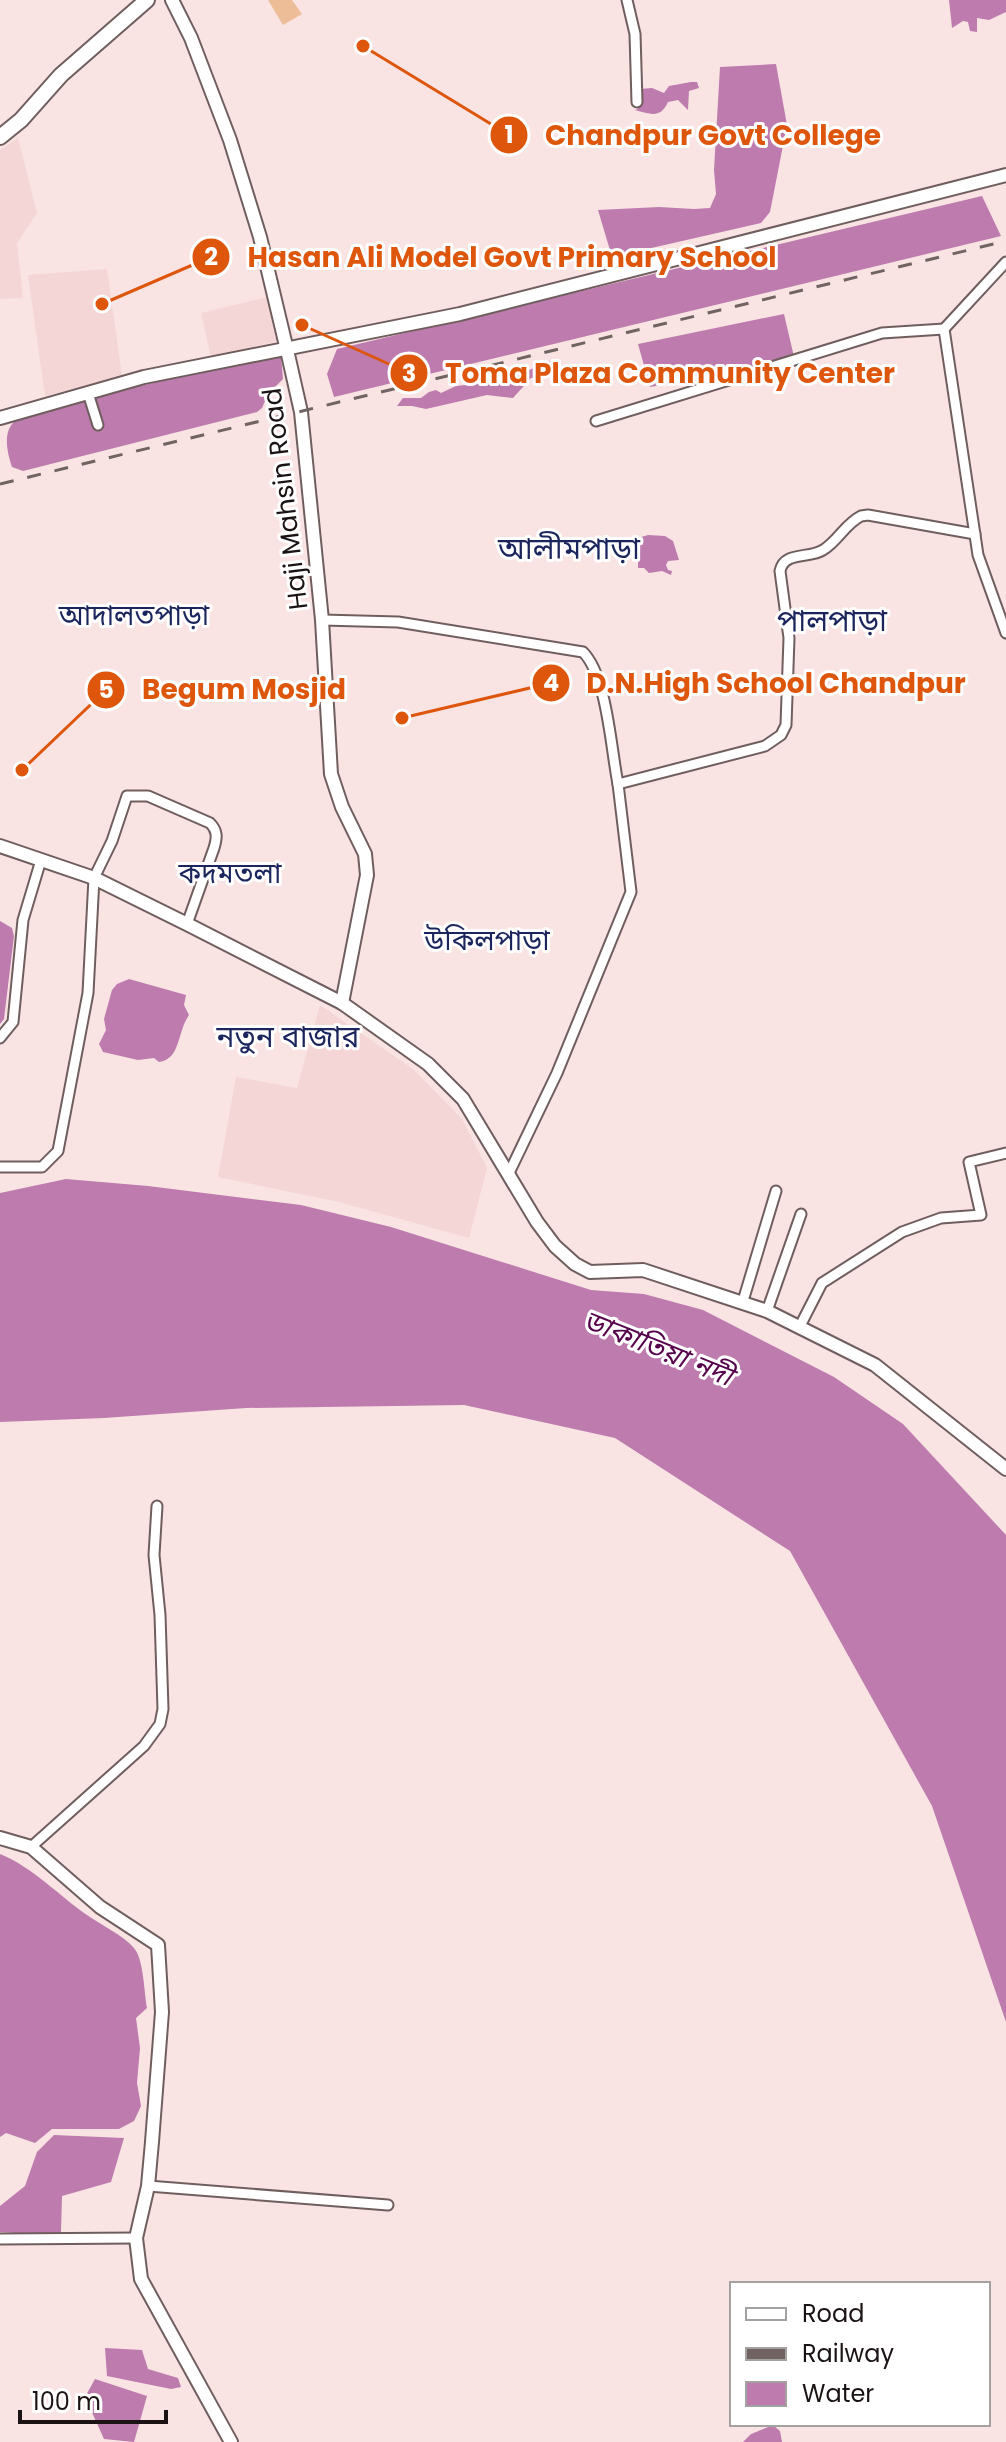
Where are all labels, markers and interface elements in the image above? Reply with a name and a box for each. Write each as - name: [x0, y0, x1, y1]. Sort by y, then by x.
- callout: Chandpur Govt College: [489, 109, 897, 161]
- text: Chandpur Govt College: [545, 116, 881, 155]
- text: 1: [504, 118, 514, 151]
- callout: Hasan Ali Model Govt Primary School: [191, 231, 792, 283]
- text: Hasan Ali Model Govt Primary School: [248, 238, 776, 277]
- text: 2: [204, 240, 218, 273]
- callout: Toma Plaza Community Center: [389, 347, 911, 399]
- text: Toma Plaza Community Center: [445, 354, 895, 393]
- text: 3: [402, 357, 416, 390]
- street label: Haji Mahsin Road: [254, 386, 316, 612]
- district label: আলীমপাড়া: [497, 527, 641, 570]
- district label: আদালতপাড়া: [58, 596, 210, 635]
- district label: পালপাড়া: [777, 599, 888, 642]
- callout: D.N.High School Chandpur: [531, 657, 982, 709]
- callout: Begum Mosjid: [86, 664, 361, 716]
- text: D.N.High School Chandpur: [586, 664, 966, 703]
- text: 4: [543, 666, 559, 699]
- text: Begum Mosjid: [142, 670, 346, 709]
- text: 5: [98, 673, 114, 706]
- district label: কদমতলা: [178, 854, 282, 893]
- district label: উকিলপাড়া: [423, 921, 550, 960]
- district label: নতুন বাজার: [216, 1015, 361, 1058]
- water label: ডাকাতিয়া নদী: [578, 1300, 744, 1398]
- legend: [730, 2282, 990, 2426]
- text: Road: [802, 2297, 864, 2330]
- text: Railway: [802, 2337, 895, 2370]
- scale bar: [20, 2374, 166, 2424]
- text: Water: [802, 2377, 874, 2410]
- text: 100 m: [32, 2385, 101, 2418]

